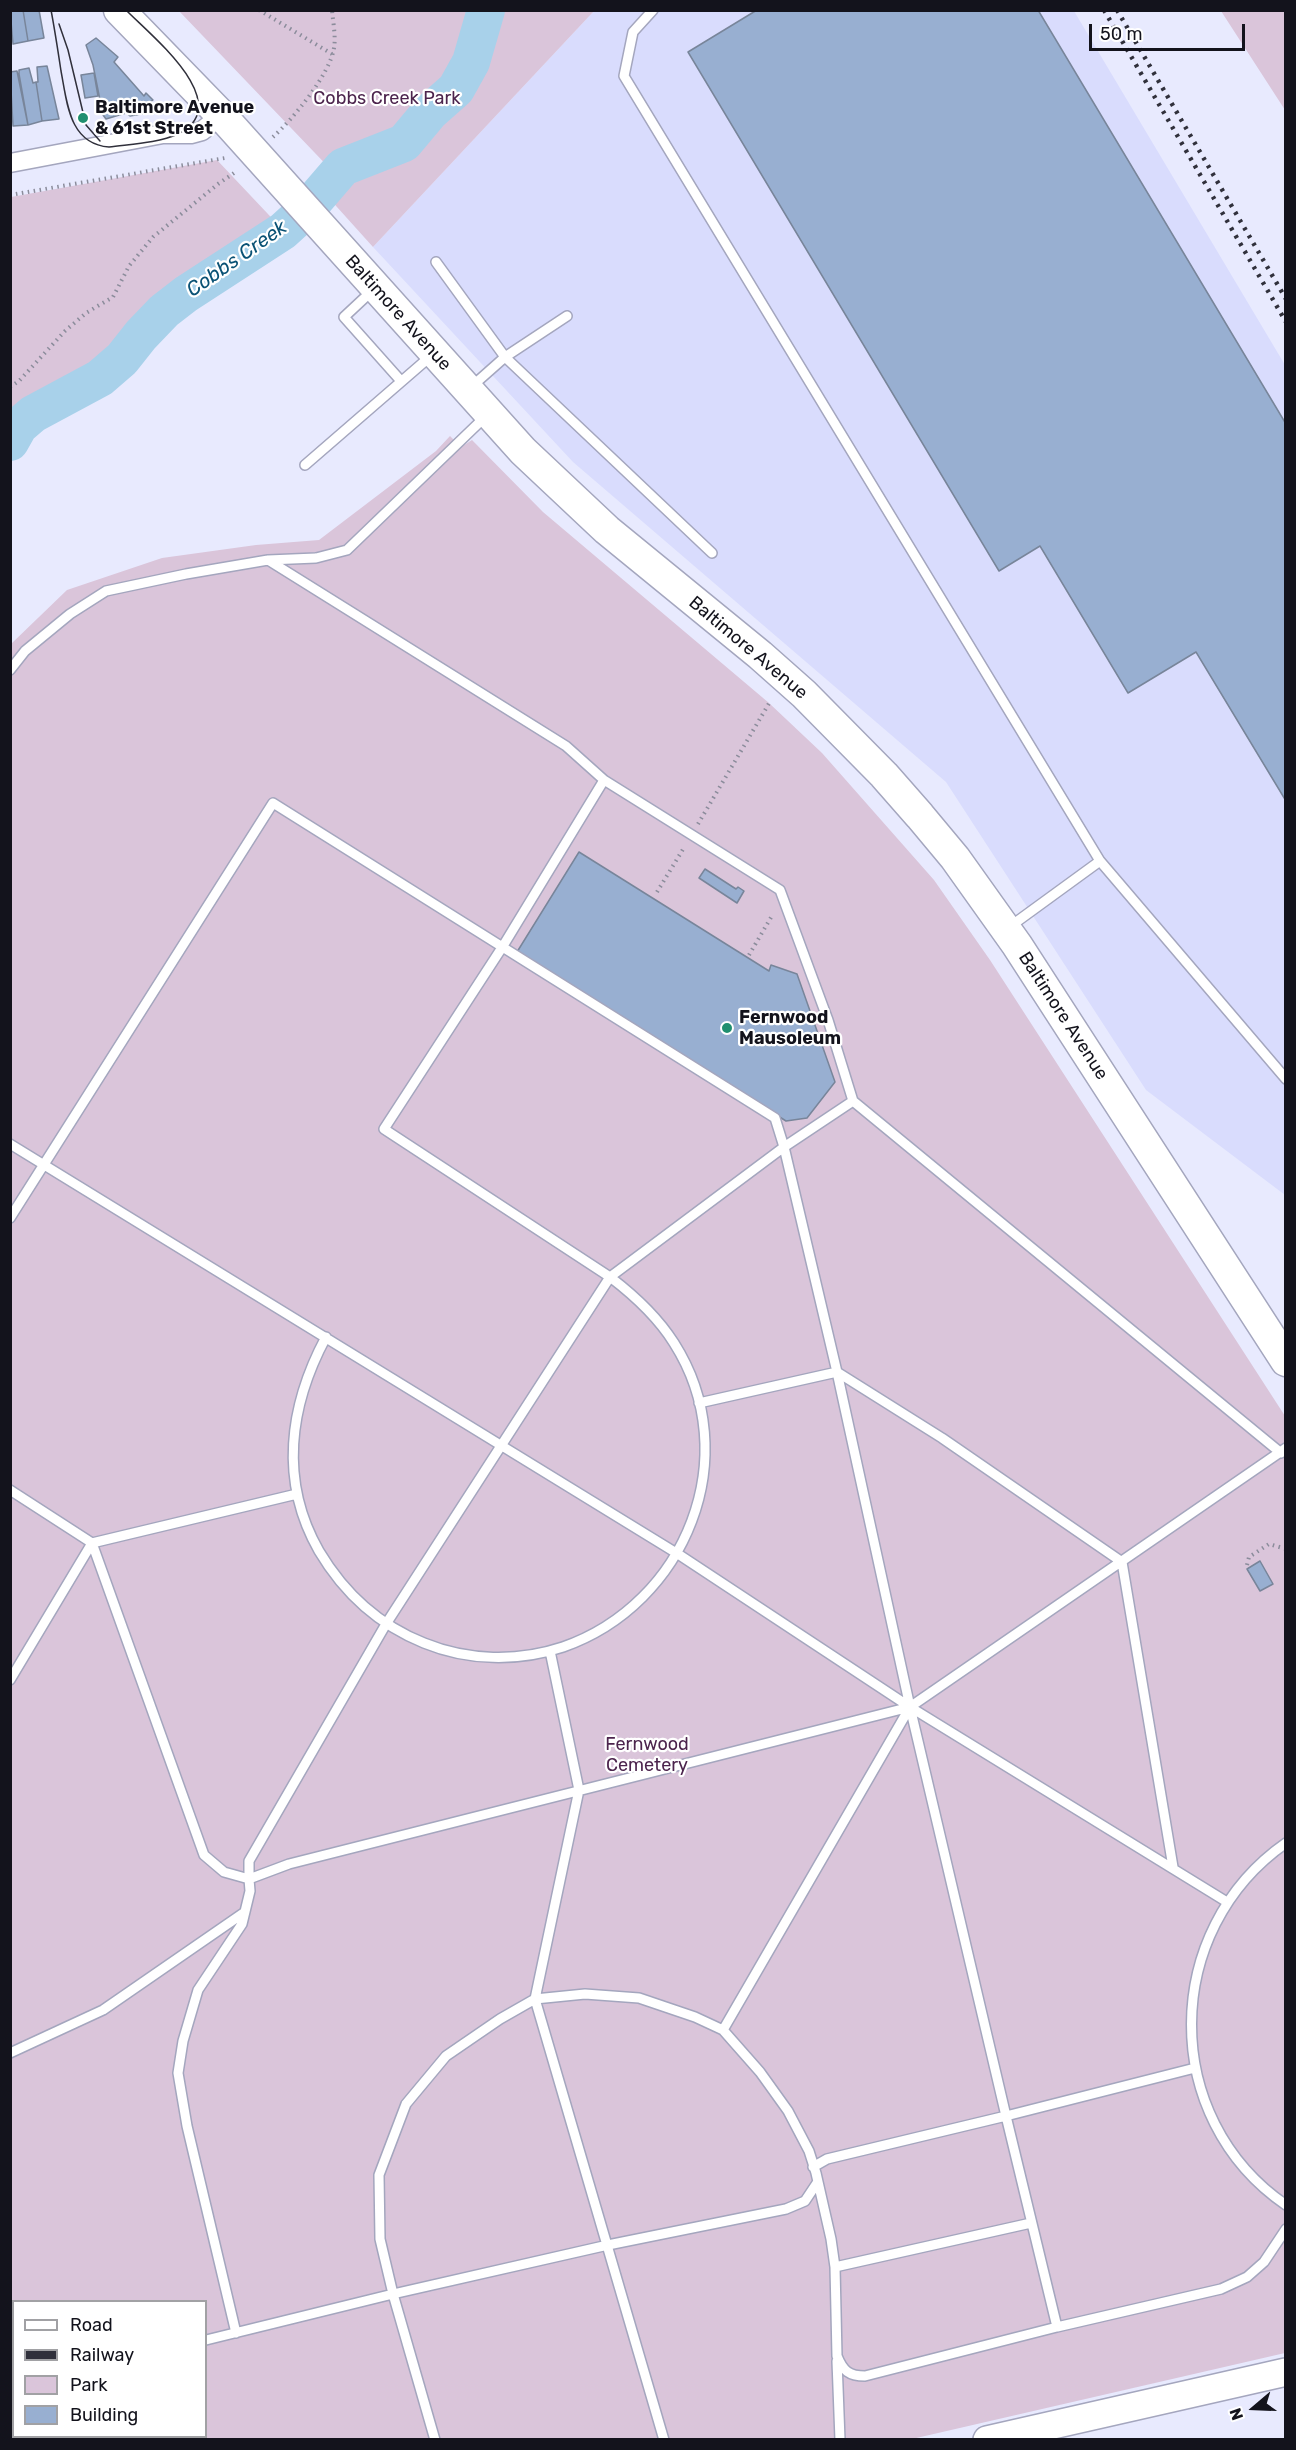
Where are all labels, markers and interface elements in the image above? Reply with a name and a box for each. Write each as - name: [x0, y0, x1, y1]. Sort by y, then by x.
- scale bar: [1092, 12, 1248, 50]
- text: 50 m: [1100, 23, 1143, 45]
- park label: Cobbs Creek Park: [313, 88, 461, 110]
- place label: Baltimore Avenue & 61st Street: [95, 97, 254, 140]
- marker: Baltimore Avenue & 61st Street: [76, 111, 90, 125]
- water label: Cobbs Creek: [182, 216, 292, 302]
- street label: Baltimore Avenue: [340, 251, 456, 375]
- street label: Baltimore Avenue: [684, 592, 812, 704]
- street label: Baltimore Avenue: [1014, 948, 1112, 1084]
- place label: Fernwood Mausoleum: [739, 1007, 841, 1050]
- marker: Fernwood Mausoleum: [720, 1021, 734, 1035]
- park label: Fernwood Cemetery: [605, 1734, 689, 1776]
- legend: [12, 2300, 207, 2438]
- text: Road: [70, 2314, 113, 2336]
- text: Railway: [70, 2344, 134, 2366]
- text: Park: [70, 2374, 107, 2396]
- north arrow: [1224, 2378, 1284, 2438]
- text: Building: [70, 2404, 138, 2426]
- text: N: [1226, 2405, 1247, 2423]

